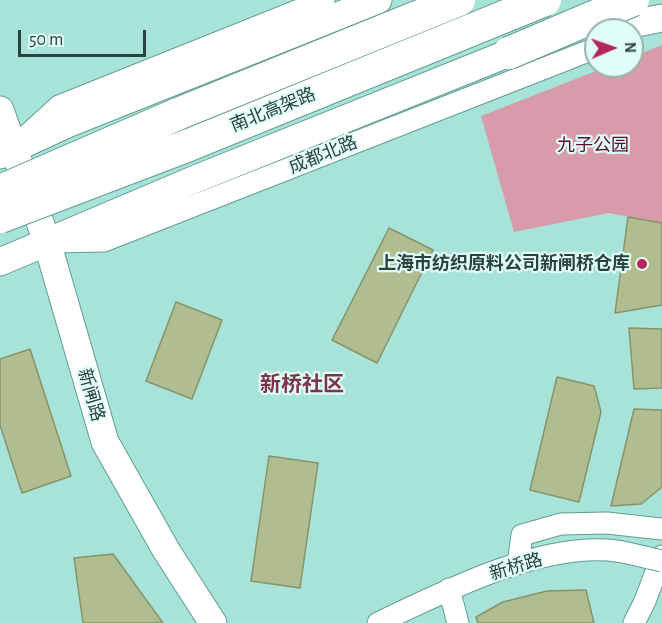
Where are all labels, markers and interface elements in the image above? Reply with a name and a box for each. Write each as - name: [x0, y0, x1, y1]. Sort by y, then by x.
- scale bar: [21, 18, 148, 56]
- north arrow: [584, 18, 644, 78]
- text: 50 m: [29, 31, 63, 49]
- text: N: [622, 42, 638, 53]
- street label: 南北高架路: [227, 83, 319, 137]
- street label: 成都北路: [286, 132, 360, 178]
- park label: 九子公园: [557, 135, 629, 157]
- place label: 上海市纺织原料公司新闸桥仓库: [378, 253, 630, 275]
- marker: 上海市纺织原料公司新闸桥仓库: [635, 257, 649, 271]
- street label: 新闸路: [73, 366, 109, 424]
- district label: 新桥社区: [260, 372, 344, 398]
- street label: 新桥路: [487, 549, 545, 585]

